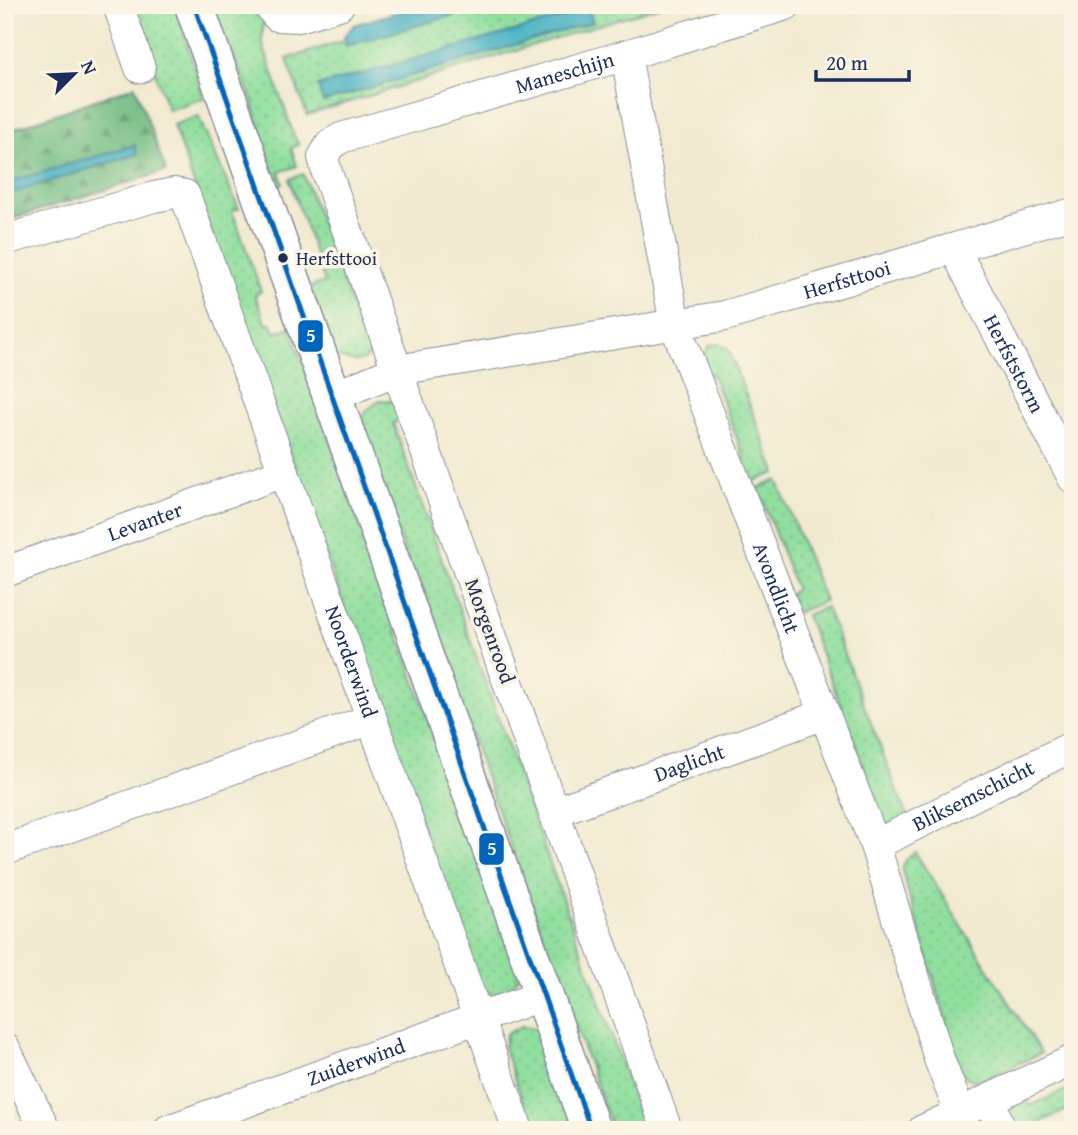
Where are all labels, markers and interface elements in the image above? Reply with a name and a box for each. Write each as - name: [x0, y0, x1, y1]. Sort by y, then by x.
- north arrow: [38, 38, 108, 108]
- scale bar: [816, 38, 908, 82]
- street label: Maneschijn: [512, 43, 618, 101]
- text: 20 m: [826, 47, 868, 78]
- text: N: [74, 56, 105, 79]
- place label: Herfsttooi: [296, 244, 377, 272]
- marker: Herfsttooi: [276, 251, 290, 265]
- street label: Herfsttooi: [799, 252, 894, 307]
- street label: Herfststorm: [976, 309, 1053, 418]
- line badge: 5: [297, 319, 324, 353]
- text: 5: [306, 321, 316, 349]
- street label: Levanter: [103, 493, 187, 549]
- street label: Avondlicht: [745, 537, 808, 638]
- street label: Morgenrood: [457, 574, 524, 688]
- street label: Noorderwind: [317, 601, 386, 723]
- street label: Daglicht: [650, 735, 729, 790]
- street label: Bliksemschicht: [907, 751, 1040, 839]
- line badge: 5: [478, 832, 505, 866]
- text: 5: [487, 834, 497, 862]
- street label: Zuiderwind: [303, 1030, 410, 1094]

